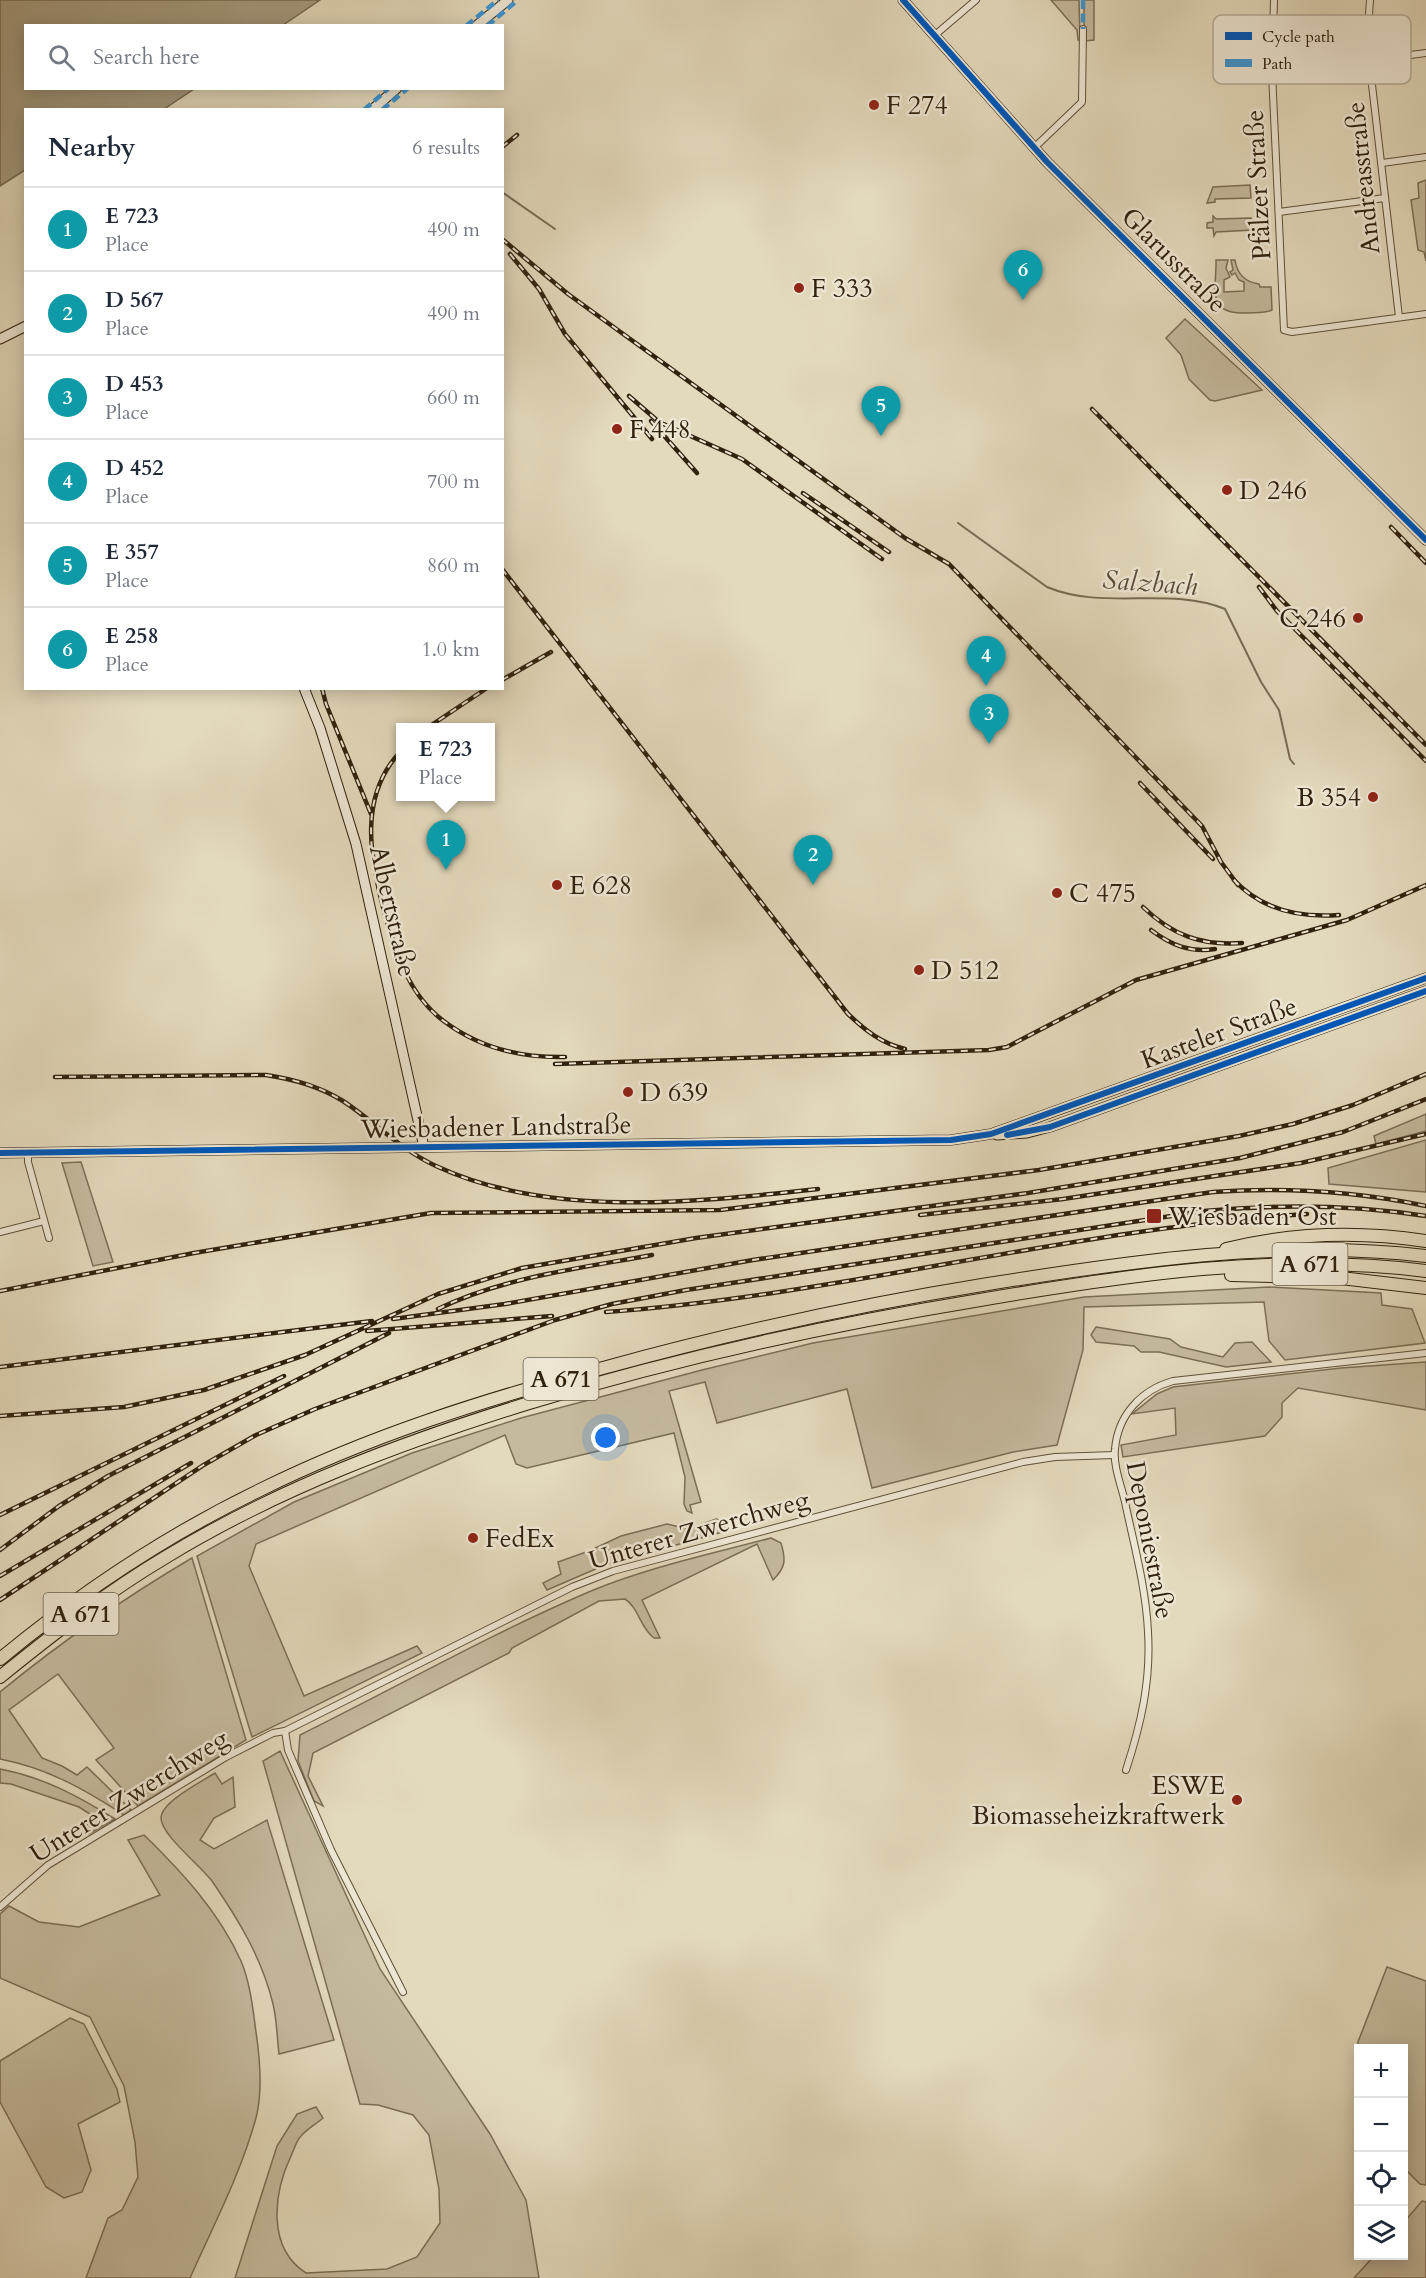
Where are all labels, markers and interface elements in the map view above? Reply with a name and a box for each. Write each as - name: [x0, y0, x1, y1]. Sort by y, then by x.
- legend: [1213, 15, 1411, 84]
- search box: [24, 24, 504, 90]
- text: Cycle path: [1262, 26, 1335, 48]
- icon: search: [45, 41, 78, 74]
- text: Search here: [93, 42, 200, 72]
- text: Path: [1262, 53, 1292, 75]
- place label: F 274: [886, 88, 948, 123]
- marker: F 274: [867, 98, 881, 112]
- street label: Andreasstraße: [1338, 100, 1388, 256]
- street label: Pfälzer Straße: [1237, 109, 1279, 261]
- text: Nearby: [48, 130, 136, 165]
- text: 6 results: [412, 134, 480, 161]
- street label: Glarusstraße: [1114, 200, 1234, 320]
- text: E 723: [105, 201, 159, 231]
- text: 1: [62, 216, 73, 243]
- text: 490 m: [427, 216, 480, 243]
- text: Place: [105, 231, 149, 258]
- pin: 6: [1004, 250, 1042, 300]
- place label: F 333: [811, 271, 873, 306]
- marker: F 333: [792, 281, 806, 295]
- text: D 567: [105, 285, 164, 315]
- text: 2: [62, 300, 73, 327]
- text: 490 m: [427, 300, 480, 327]
- text: Place: [105, 315, 149, 342]
- text: D 453: [105, 369, 164, 399]
- text: 3: [62, 384, 73, 411]
- text: 660 m: [427, 384, 480, 411]
- pin: 5: [862, 386, 900, 436]
- text: Place: [105, 399, 149, 426]
- place label: F 448: [629, 412, 691, 447]
- marker: F 448: [610, 422, 624, 436]
- text: D 452: [105, 453, 164, 483]
- text: 4: [62, 468, 73, 495]
- text: 700 m: [427, 468, 480, 495]
- place label: D 246: [1239, 473, 1307, 508]
- text: Place: [105, 483, 149, 510]
- marker: D 246: [1220, 483, 1234, 497]
- text: E 357: [105, 537, 159, 567]
- text: 5: [62, 552, 73, 579]
- text: 860 m: [427, 552, 480, 579]
- water label: Salzbach: [1101, 561, 1199, 605]
- text: Place: [105, 567, 149, 594]
- place label: C 246: [1279, 601, 1346, 636]
- marker: C 246: [1351, 611, 1365, 625]
- text: E 258: [105, 621, 159, 651]
- text: 6: [62, 636, 73, 663]
- text: 1.0 km: [421, 636, 480, 663]
- pin: 4: [966, 636, 1006, 686]
- text: Place: [105, 651, 149, 678]
- pin: 3: [970, 694, 1008, 744]
- popup: [396, 723, 495, 801]
- text: E 723: [419, 734, 472, 764]
- text: Place: [419, 764, 462, 791]
- place label: B 354: [1296, 780, 1361, 815]
- marker: B 354: [1366, 790, 1380, 804]
- pin: 1: [426, 820, 466, 870]
- pin: 2: [794, 836, 832, 885]
- street label: Albertstraße: [361, 842, 425, 980]
- place label: E 628: [569, 868, 632, 903]
- place label: C 475: [1069, 876, 1136, 911]
- marker: E 628: [550, 878, 564, 892]
- marker: C 475: [1050, 886, 1064, 900]
- place label: D 512: [931, 953, 999, 988]
- marker: D 512: [912, 963, 926, 977]
- street label: Kasteler Straße: [1136, 989, 1302, 1077]
- place label: D 639: [640, 1075, 708, 1110]
- marker: D 639: [621, 1085, 635, 1099]
- street label: Wiesbadener Landstraße: [359, 1107, 632, 1147]
- place label: Wiesbaden Ost: [1167, 1199, 1337, 1234]
- marker: Wiesbaden Ost: [1145, 1207, 1163, 1225]
- road number: A 671: [1272, 1243, 1348, 1285]
- road number: A 671: [524, 1358, 598, 1400]
- your location: [591, 1423, 620, 1452]
- street label: Deponiestraße: [1118, 1458, 1182, 1622]
- street label: Unterer Zwerchweg: [585, 1482, 814, 1578]
- place label: FedEx: [485, 1521, 555, 1556]
- marker: FedEx: [466, 1531, 480, 1545]
- road number: A 671: [44, 1593, 118, 1635]
- street label: Unterer Zwerchweg: [23, 1721, 235, 1871]
- place label: ESWE Biomasseheizkraftwerk: [972, 1768, 1225, 1833]
- marker: ESWE Biomasseheizkraftwerk: [1230, 1793, 1244, 1807]
- map controls: [1354, 2044, 1408, 2260]
- button: +: [1354, 2044, 1408, 2098]
- button: −: [1354, 2098, 1408, 2152]
- button: locate: [1354, 2152, 1408, 2206]
- button: layers: [1354, 2206, 1408, 2260]

